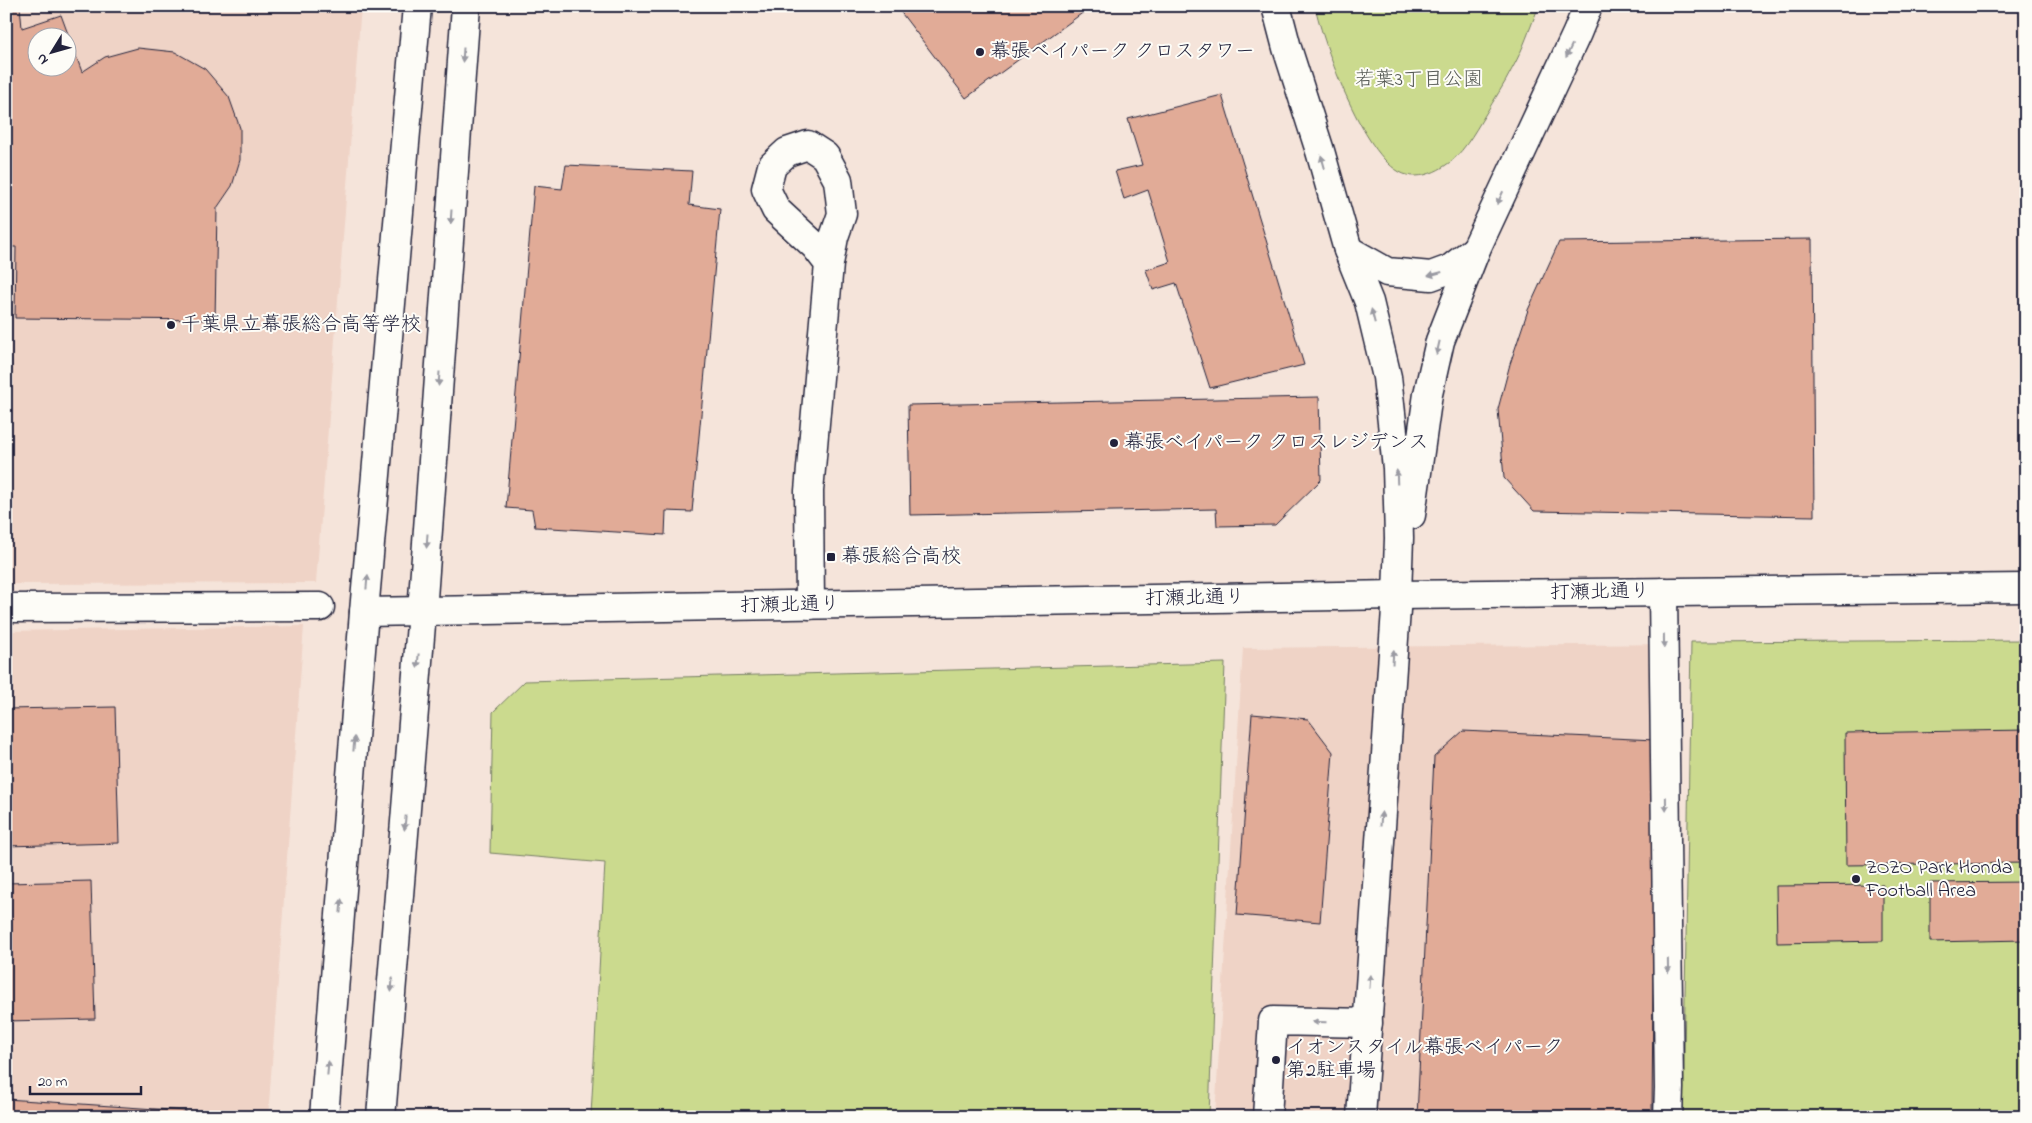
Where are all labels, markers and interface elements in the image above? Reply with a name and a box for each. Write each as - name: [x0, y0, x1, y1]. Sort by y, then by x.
- north arrow: [28, 28, 78, 78]
- place label: 幕張ベイパーク クロスタワー: [990, 38, 1255, 67]
- one-way arrow: [1565, 44, 1573, 58]
- marker: 幕張ベイパーク クロスタワー: [974, 46, 986, 58]
- one-way arrow: [458, 47, 466, 63]
- text: N: [32, 49, 54, 69]
- park label: 若葉3丁目公園: [1355, 66, 1483, 95]
- one-way arrow: [1319, 154, 1327, 169]
- one-way arrow: [1496, 191, 1504, 205]
- one-way arrow: [447, 209, 455, 225]
- one-way arrow: [1427, 270, 1442, 278]
- one-way arrow: [1369, 309, 1377, 324]
- place label: 千葉県立幕張総合高等学校: [181, 311, 421, 340]
- marker: 千葉県立幕張総合高等学校: [165, 319, 177, 331]
- one-way arrow: [1434, 341, 1442, 356]
- one-way arrow: [435, 371, 443, 387]
- place label: 幕張ベイパーク クロスレジデンス: [1124, 429, 1429, 458]
- marker: 幕張ベイパーク クロスレジデンス: [1108, 437, 1120, 449]
- one-way arrow: [1393, 468, 1401, 484]
- one-way arrow: [423, 533, 431, 549]
- place label: 幕張総合高校: [841, 543, 961, 572]
- marker: 幕張総合高校: [825, 551, 837, 563]
- one-way arrow: [363, 574, 371, 590]
- street label: 打瀬北通り: [1550, 578, 1650, 608]
- street label: 打瀬北通り: [1145, 584, 1245, 614]
- street label: 打瀬北通り: [740, 591, 840, 621]
- one-way arrow: [1660, 633, 1668, 649]
- one-way arrow: [1389, 648, 1397, 664]
- one-way arrow: [414, 653, 422, 669]
- one-way arrow: [350, 736, 358, 752]
- one-way arrow: [1662, 796, 1670, 812]
- one-way arrow: [1378, 810, 1386, 826]
- one-way arrow: [401, 815, 409, 831]
- place label: ZOZO Park Honda Football Area: [1865, 854, 2012, 906]
- marker: ZOZO Park Honda Football Area: [1850, 873, 1862, 885]
- one-way arrow: [337, 898, 345, 914]
- one-way arrow: [1664, 958, 1672, 974]
- one-way arrow: [1367, 973, 1375, 989]
- one-way arrow: [387, 977, 395, 993]
- one-way arrow: [1311, 1018, 1327, 1026]
- place label: イオンスタイル幕張ベイパーク 第2駐車場: [1286, 1034, 1563, 1086]
- marker: イオンスタイル幕張ベイパーク 第2駐車場: [1270, 1054, 1282, 1066]
- one-way arrow: [324, 1060, 332, 1076]
- scale bar: [30, 1063, 141, 1095]
- text: 20 m: [38, 1071, 68, 1093]

